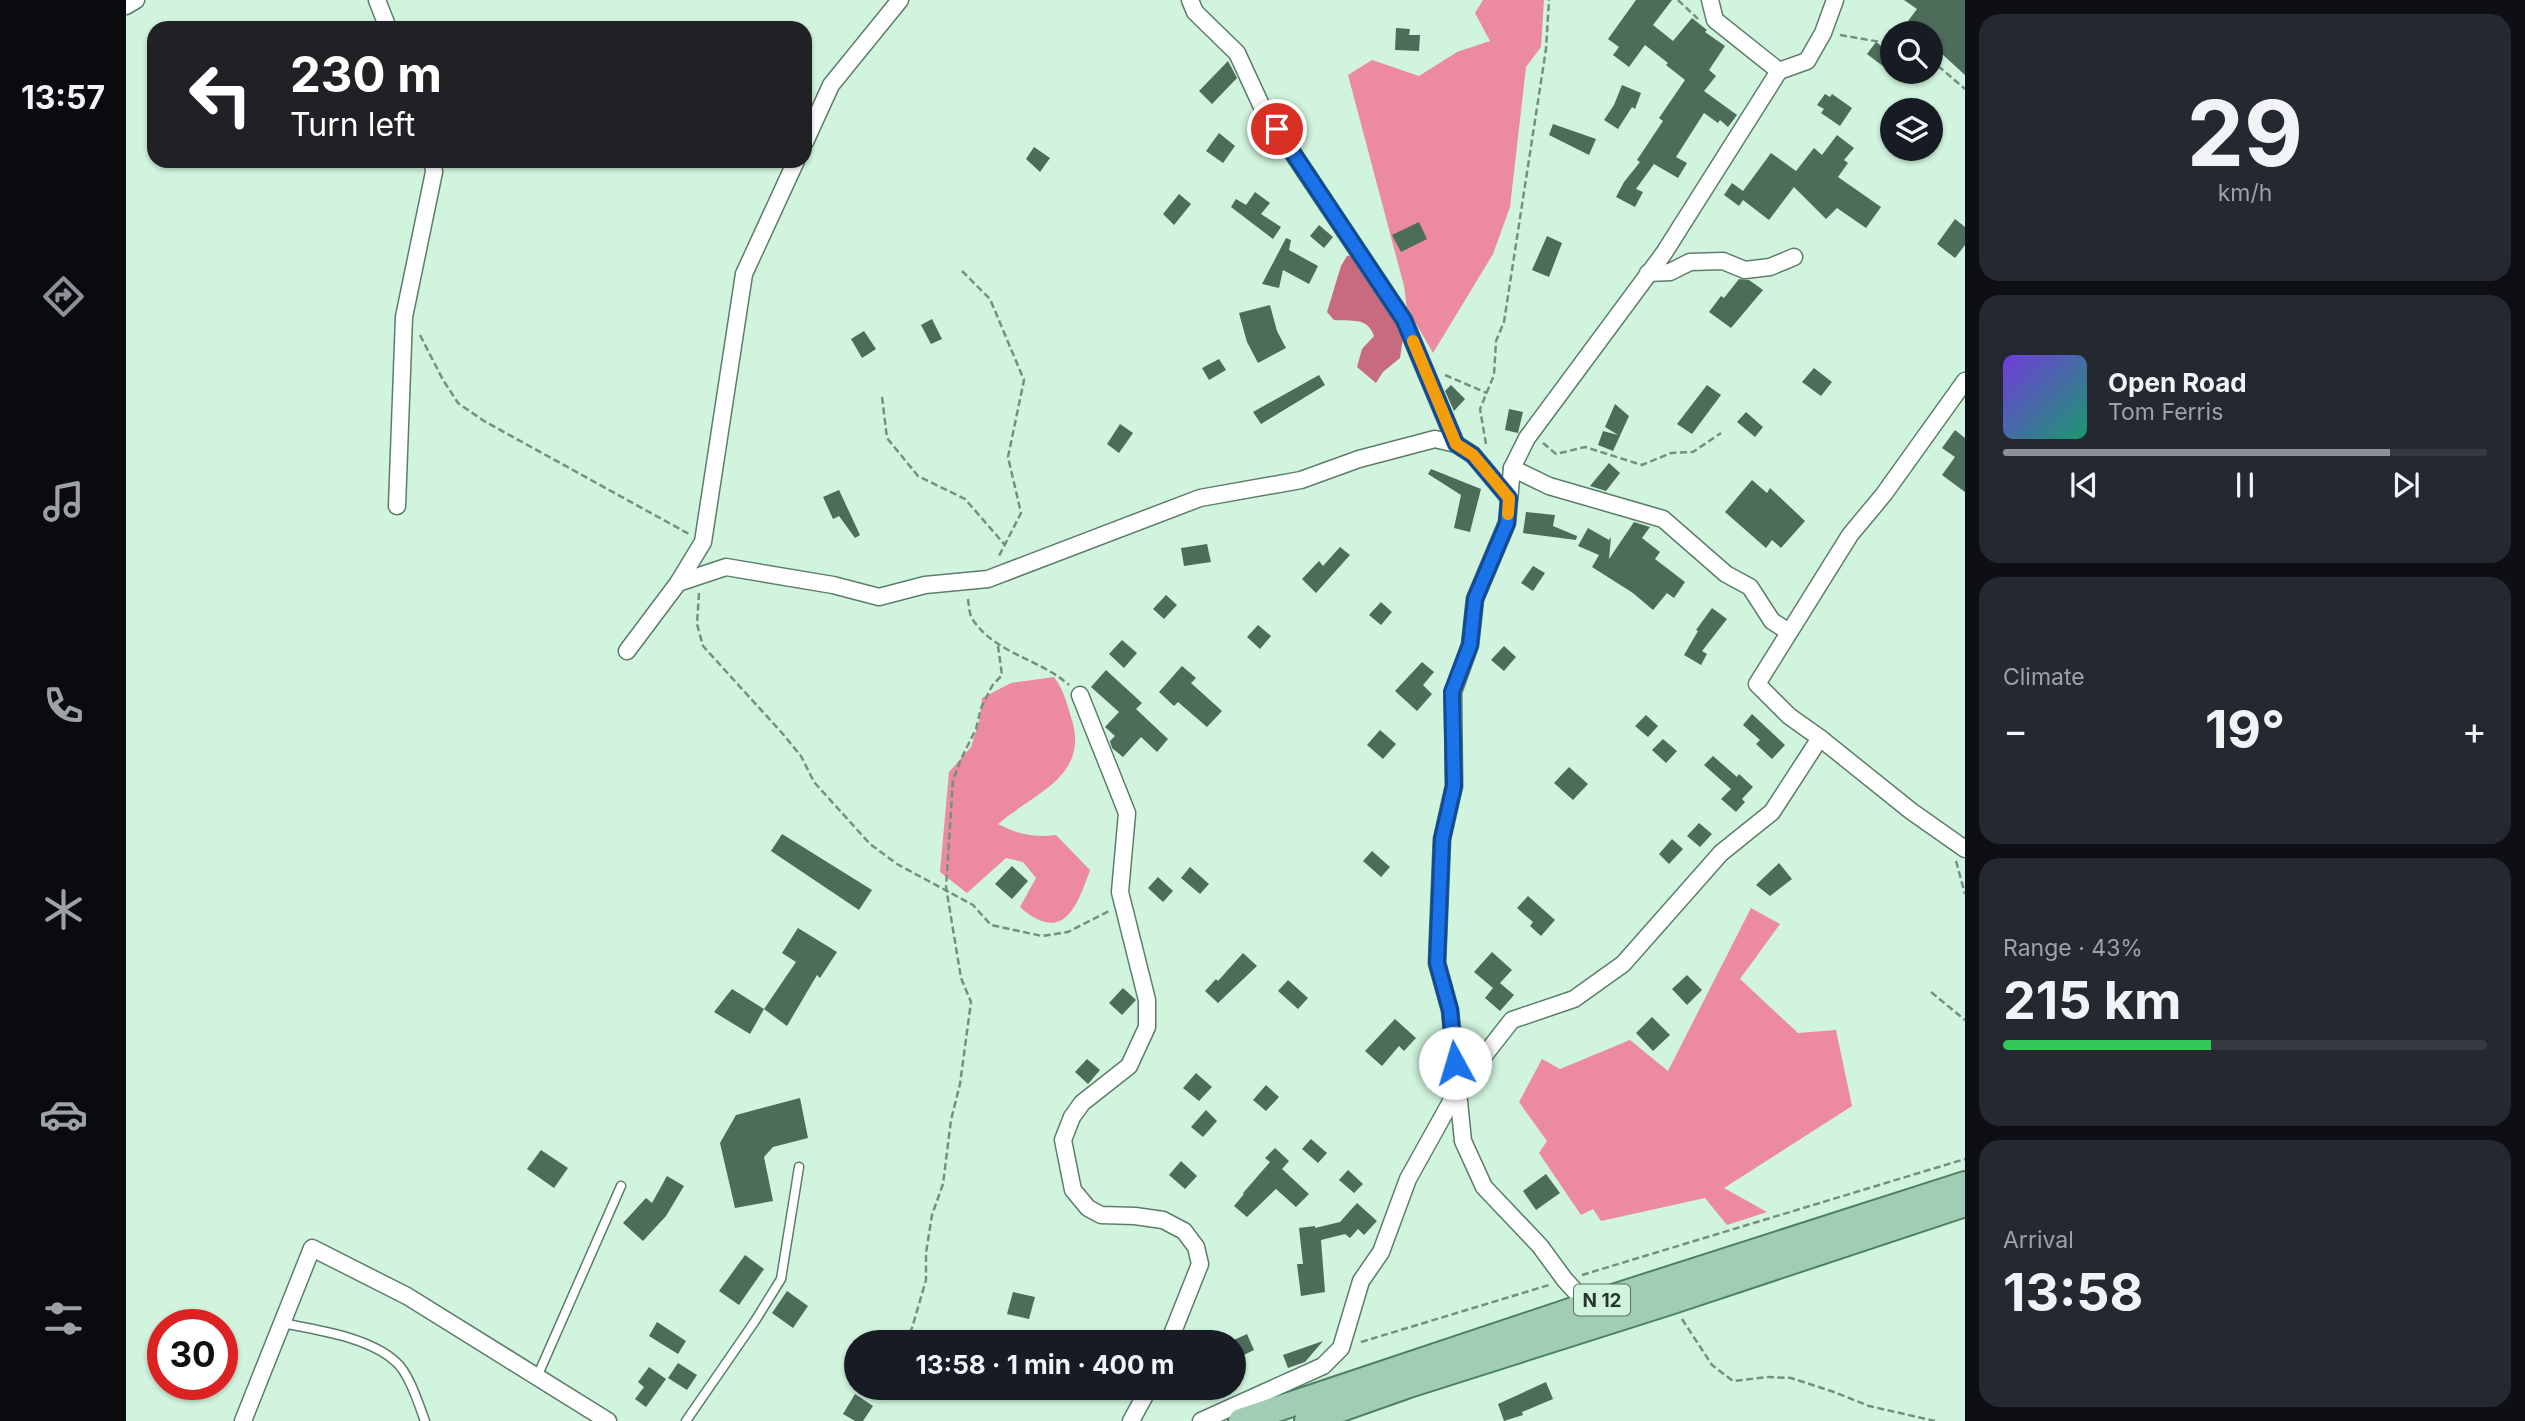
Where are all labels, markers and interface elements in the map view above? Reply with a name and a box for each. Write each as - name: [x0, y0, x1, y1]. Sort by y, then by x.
- map controls: [1880, 21, 1943, 161]
- button: search: [1880, 21, 1943, 84]
- text: 230 m: [290, 45, 442, 104]
- icon: left: [175, 49, 266, 140]
- text: 13:57: [21, 78, 105, 117]
- text: 29: [2187, 78, 2303, 188]
- button: layers: [1880, 98, 1943, 161]
- pin: [1247, 99, 1307, 159]
- text: Turn left: [290, 105, 415, 144]
- icon: arrive: [1258, 110, 1296, 148]
- text: km/h: [2218, 179, 2272, 207]
- icon: directions: [39, 272, 88, 321]
- text: Open Road: [2108, 367, 2247, 398]
- text: Tom Ferris: [2108, 398, 2223, 426]
- icon: previous: [2065, 466, 2103, 504]
- icon: pause: [2226, 466, 2264, 504]
- icon: next: [2387, 466, 2425, 504]
- icon: music: [39, 477, 88, 526]
- text: Climate: [2003, 663, 2085, 691]
- icon: phone: [39, 681, 88, 730]
- text: 19°: [2205, 698, 2285, 761]
- text: −: [2003, 707, 2028, 753]
- text: +: [2462, 707, 2487, 753]
- icon: climate: [39, 885, 88, 934]
- text: Range · 43%: [2003, 934, 2143, 962]
- text: 215 km: [2003, 969, 2181, 1032]
- position arrow: [1418, 1026, 1492, 1100]
- icon: car: [39, 1090, 88, 1139]
- text: Arrival: [2003, 1226, 2074, 1254]
- text: 13:58: [2003, 1261, 2143, 1324]
- road number: N 12: [1574, 1284, 1630, 1316]
- icon: filters: [39, 1294, 88, 1343]
- speed limit sign: 30: [147, 1309, 238, 1400]
- text: 13:58 · 1 min · 400 m: [915, 1349, 1175, 1380]

